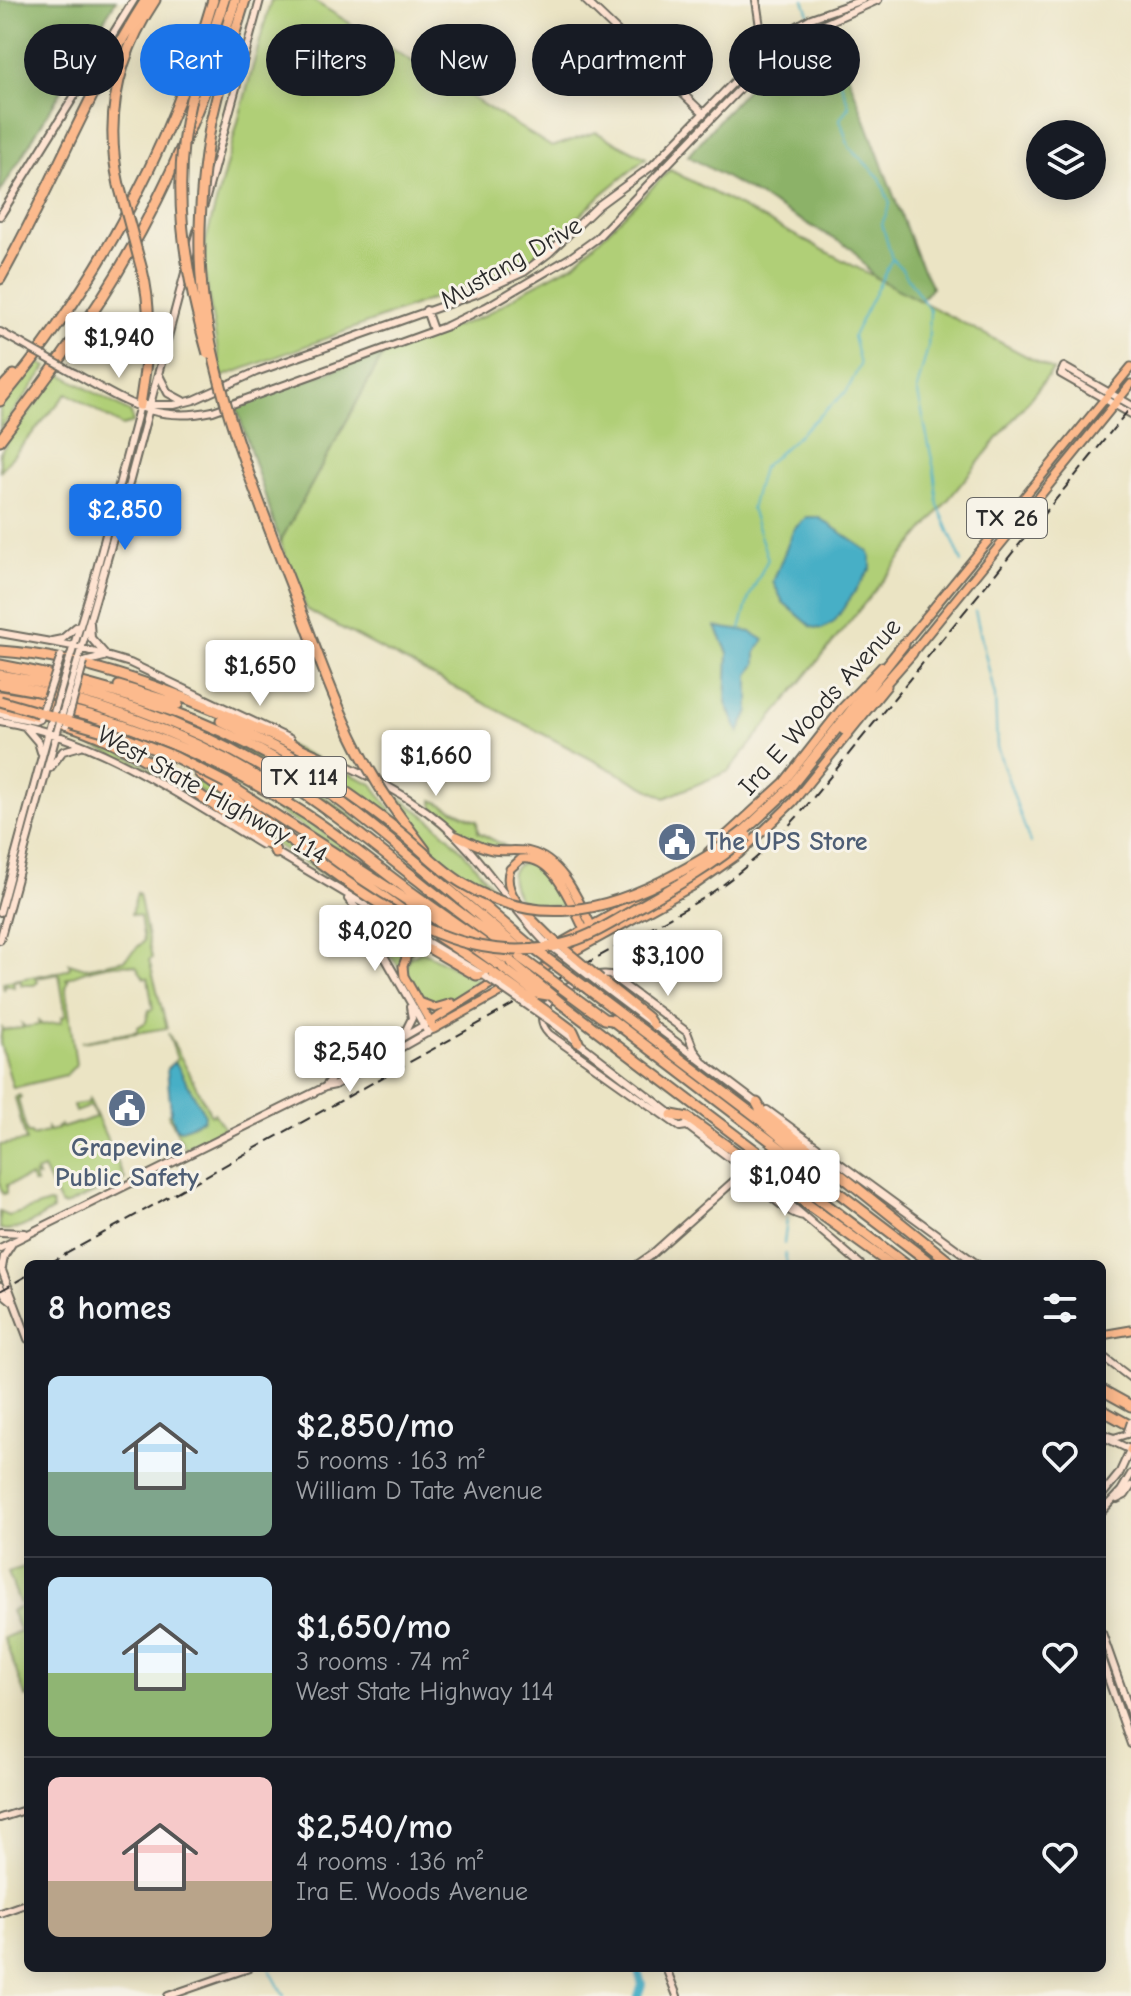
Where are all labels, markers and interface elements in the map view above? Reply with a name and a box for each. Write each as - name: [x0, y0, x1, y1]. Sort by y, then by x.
- chip: Buy: [24, 24, 124, 96]
- chip: Rent: [140, 24, 250, 96]
- chip: Filters: [266, 24, 395, 96]
- chip: New: [411, 24, 516, 96]
- chip: Apartment: [532, 24, 713, 96]
- chip: House: [729, 24, 860, 96]
- map controls: [1026, 120, 1106, 200]
- button: layers: [1026, 120, 1106, 200]
- street label: Mustang Drive: [435, 210, 587, 316]
- pin: $1,940: [54, 312, 184, 380]
- text: $1,940: [83, 323, 155, 353]
- pin: $2,850: [60, 484, 190, 552]
- text: $2,850: [87, 495, 163, 525]
- road number: TX 26: [967, 498, 1047, 538]
- street label: Ira E Woods Avenue: [733, 612, 907, 802]
- pin: $1,650: [195, 640, 325, 708]
- text: $1,650: [223, 651, 297, 681]
- street label: West State Highway 114: [92, 719, 332, 871]
- pin: $1,660: [371, 730, 501, 798]
- text: $1,660: [400, 741, 472, 771]
- road number: TX 114: [262, 757, 346, 797]
- public building icon: The UPS Store: [656, 821, 698, 863]
- place label: The UPS Store: [705, 827, 868, 857]
- pin: $4,020: [310, 905, 440, 973]
- text: $4,020: [337, 916, 413, 946]
- pin: $3,100: [603, 930, 733, 998]
- text: $3,100: [631, 941, 705, 971]
- pin: $2,540: [285, 1026, 415, 1094]
- text: $2,540: [313, 1037, 387, 1067]
- public building icon: Grapevine Public Safety: [106, 1087, 148, 1129]
- place label: Grapevine Public Safety: [55, 1133, 199, 1193]
- pin: $1,040: [720, 1150, 850, 1218]
- text: $1,040: [749, 1161, 821, 1191]
- icon: filters: [1038, 1286, 1082, 1330]
- text: 8 homes: [48, 1288, 171, 1328]
- text: $2,850/mo: [296, 1406, 454, 1446]
- icon: home: [112, 1408, 208, 1504]
- icon: heart: [1038, 1434, 1082, 1478]
- text: 5 rooms · 163 m²: [296, 1446, 485, 1476]
- text: William D Tate Avenue: [296, 1476, 543, 1506]
- text: $1,650/mo: [296, 1607, 451, 1647]
- icon: home: [112, 1609, 208, 1705]
- icon: heart: [1038, 1635, 1082, 1679]
- text: 3 rooms · 74 m²: [296, 1647, 469, 1677]
- text: West State Highway 114: [296, 1677, 554, 1707]
- text: $2,540/mo: [296, 1807, 453, 1847]
- icon: home: [112, 1809, 208, 1905]
- icon: heart: [1038, 1835, 1082, 1879]
- text: 4 rooms · 136 m²: [296, 1847, 483, 1877]
- text: Ira E. Woods Avenue: [296, 1877, 528, 1907]

